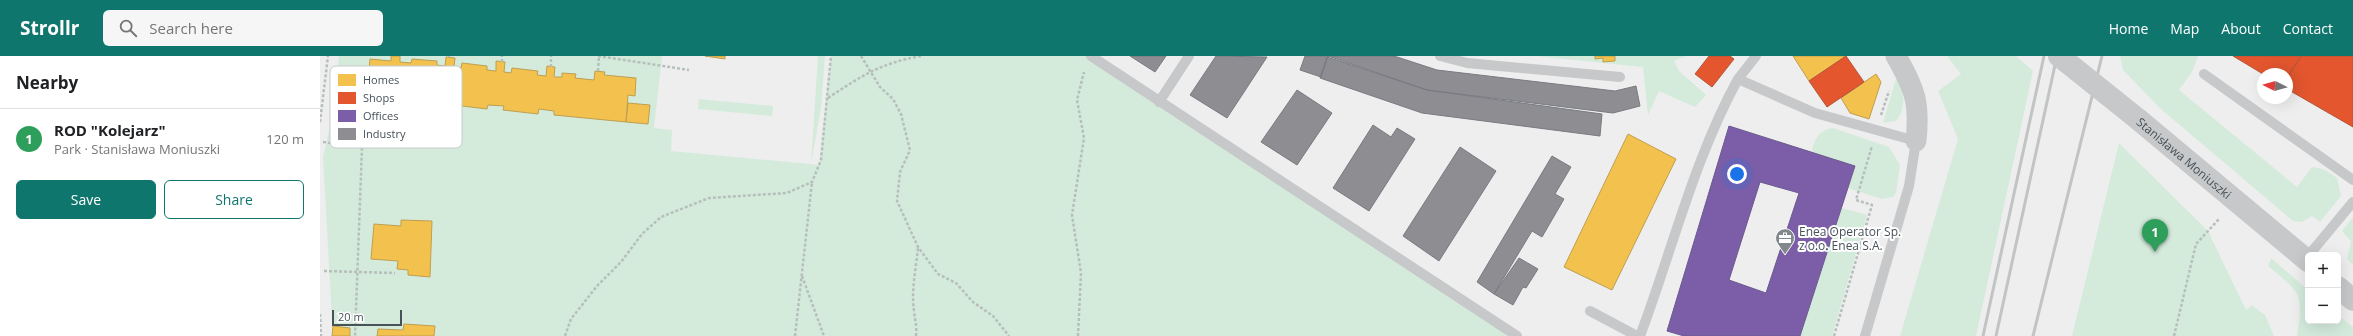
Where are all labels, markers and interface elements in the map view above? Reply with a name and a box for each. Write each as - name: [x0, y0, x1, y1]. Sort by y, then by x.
- search box: [103, 10, 383, 46]
- text: Strollr: [20, 15, 79, 41]
- icon: search: [117, 17, 139, 39]
- text: Search here: [149, 18, 233, 38]
- text: Home: [2109, 19, 2148, 38]
- text: Map: [2170, 19, 2199, 38]
- text: About: [2221, 19, 2261, 38]
- text: Contact: [2283, 19, 2333, 38]
- legend: [330, 66, 462, 148]
- north arrow: [2257, 68, 2293, 104]
- text: Nearby: [16, 71, 78, 94]
- text: Homes: [363, 72, 399, 87]
- text: Shops: [363, 90, 394, 105]
- text: Offices: [363, 108, 398, 123]
- street label: Stanisława Moniuszki: [2133, 113, 2235, 202]
- text: ROD "Kolejarz": [54, 120, 165, 140]
- text: Industry: [363, 126, 406, 141]
- text: 1: [25, 130, 33, 148]
- text: 120 m: [266, 130, 304, 148]
- text: Park · Stanisława Moniuszki: [54, 140, 220, 158]
- your location: [1727, 164, 1747, 184]
- button: Save: [16, 180, 156, 219]
- button: Share: [164, 180, 304, 219]
- pin: 1: [2142, 219, 2168, 252]
- place label: Enea Operator Sp. z o.o. Enea S.A.: [1799, 223, 1901, 254]
- office icon: Enea Operator Sp. z o.o. Enea S.A.: [1774, 227, 1796, 255]
- map controls: [2305, 252, 2341, 324]
- button: +: [2305, 252, 2341, 288]
- button: −: [2305, 288, 2341, 324]
- scale bar: [332, 308, 402, 327]
- text: 20 m: [338, 309, 364, 324]

